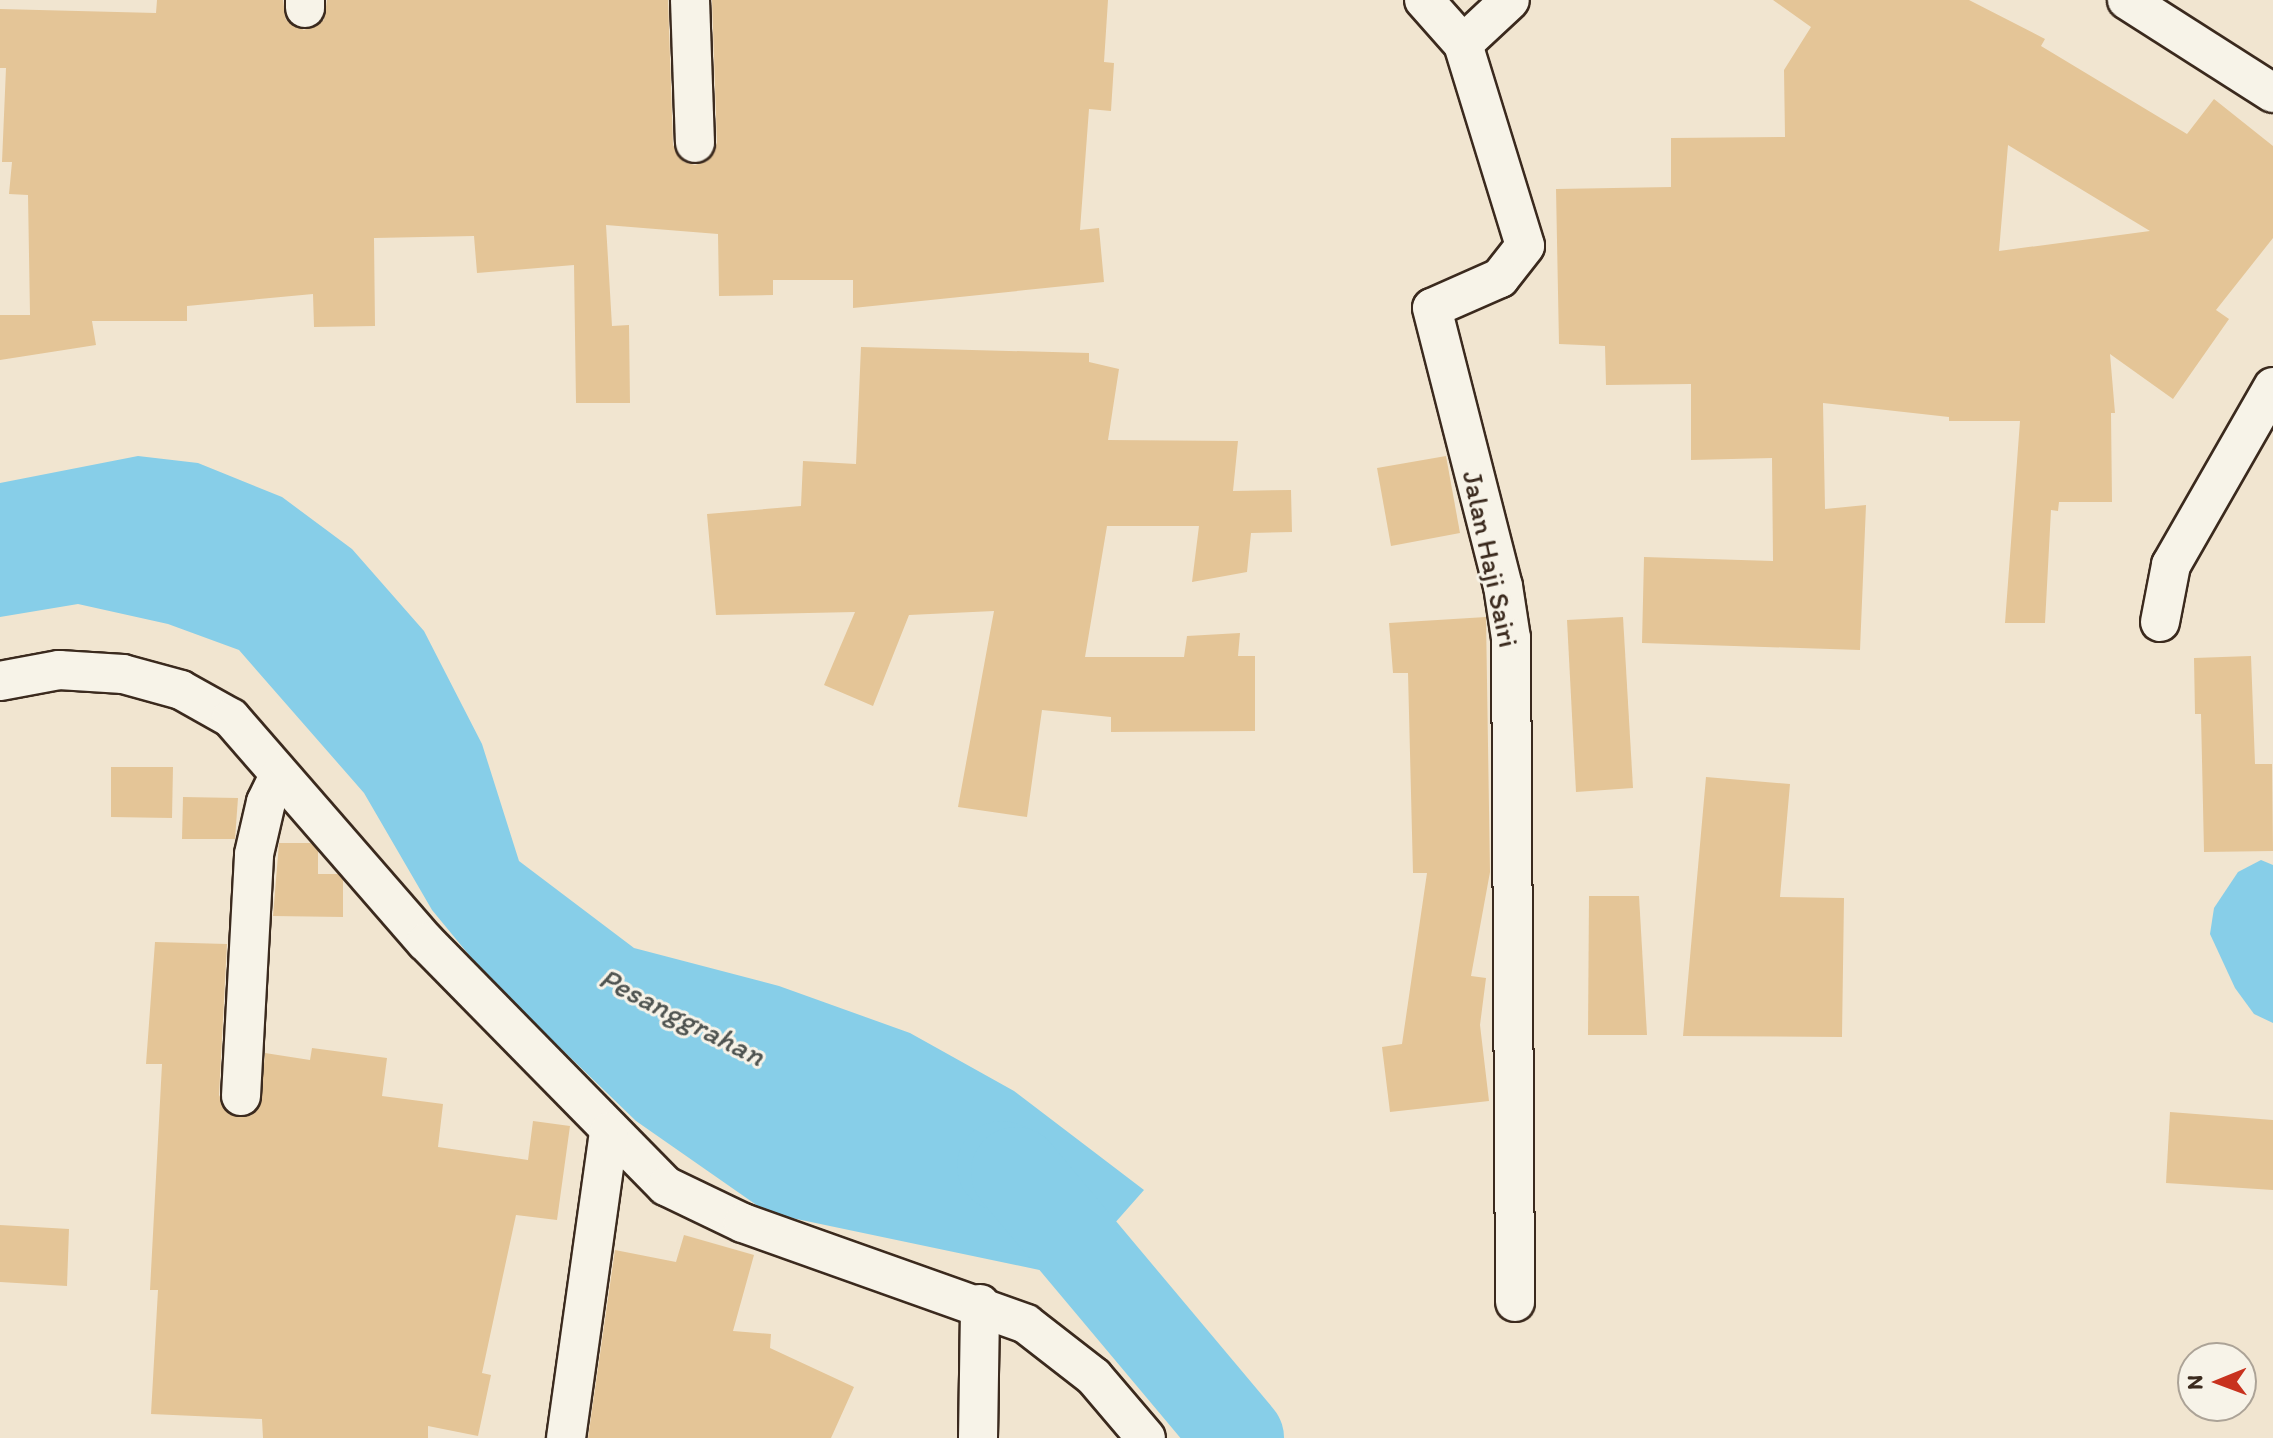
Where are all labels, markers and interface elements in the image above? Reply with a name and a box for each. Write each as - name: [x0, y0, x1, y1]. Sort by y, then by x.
- street label: Jalan Haji Sairi: [1456, 467, 1526, 651]
- water label: Pesanggrahan: [593, 960, 771, 1074]
- north arrow: [2177, 1342, 2257, 1422]
- text: N: [2181, 1375, 2208, 1390]

